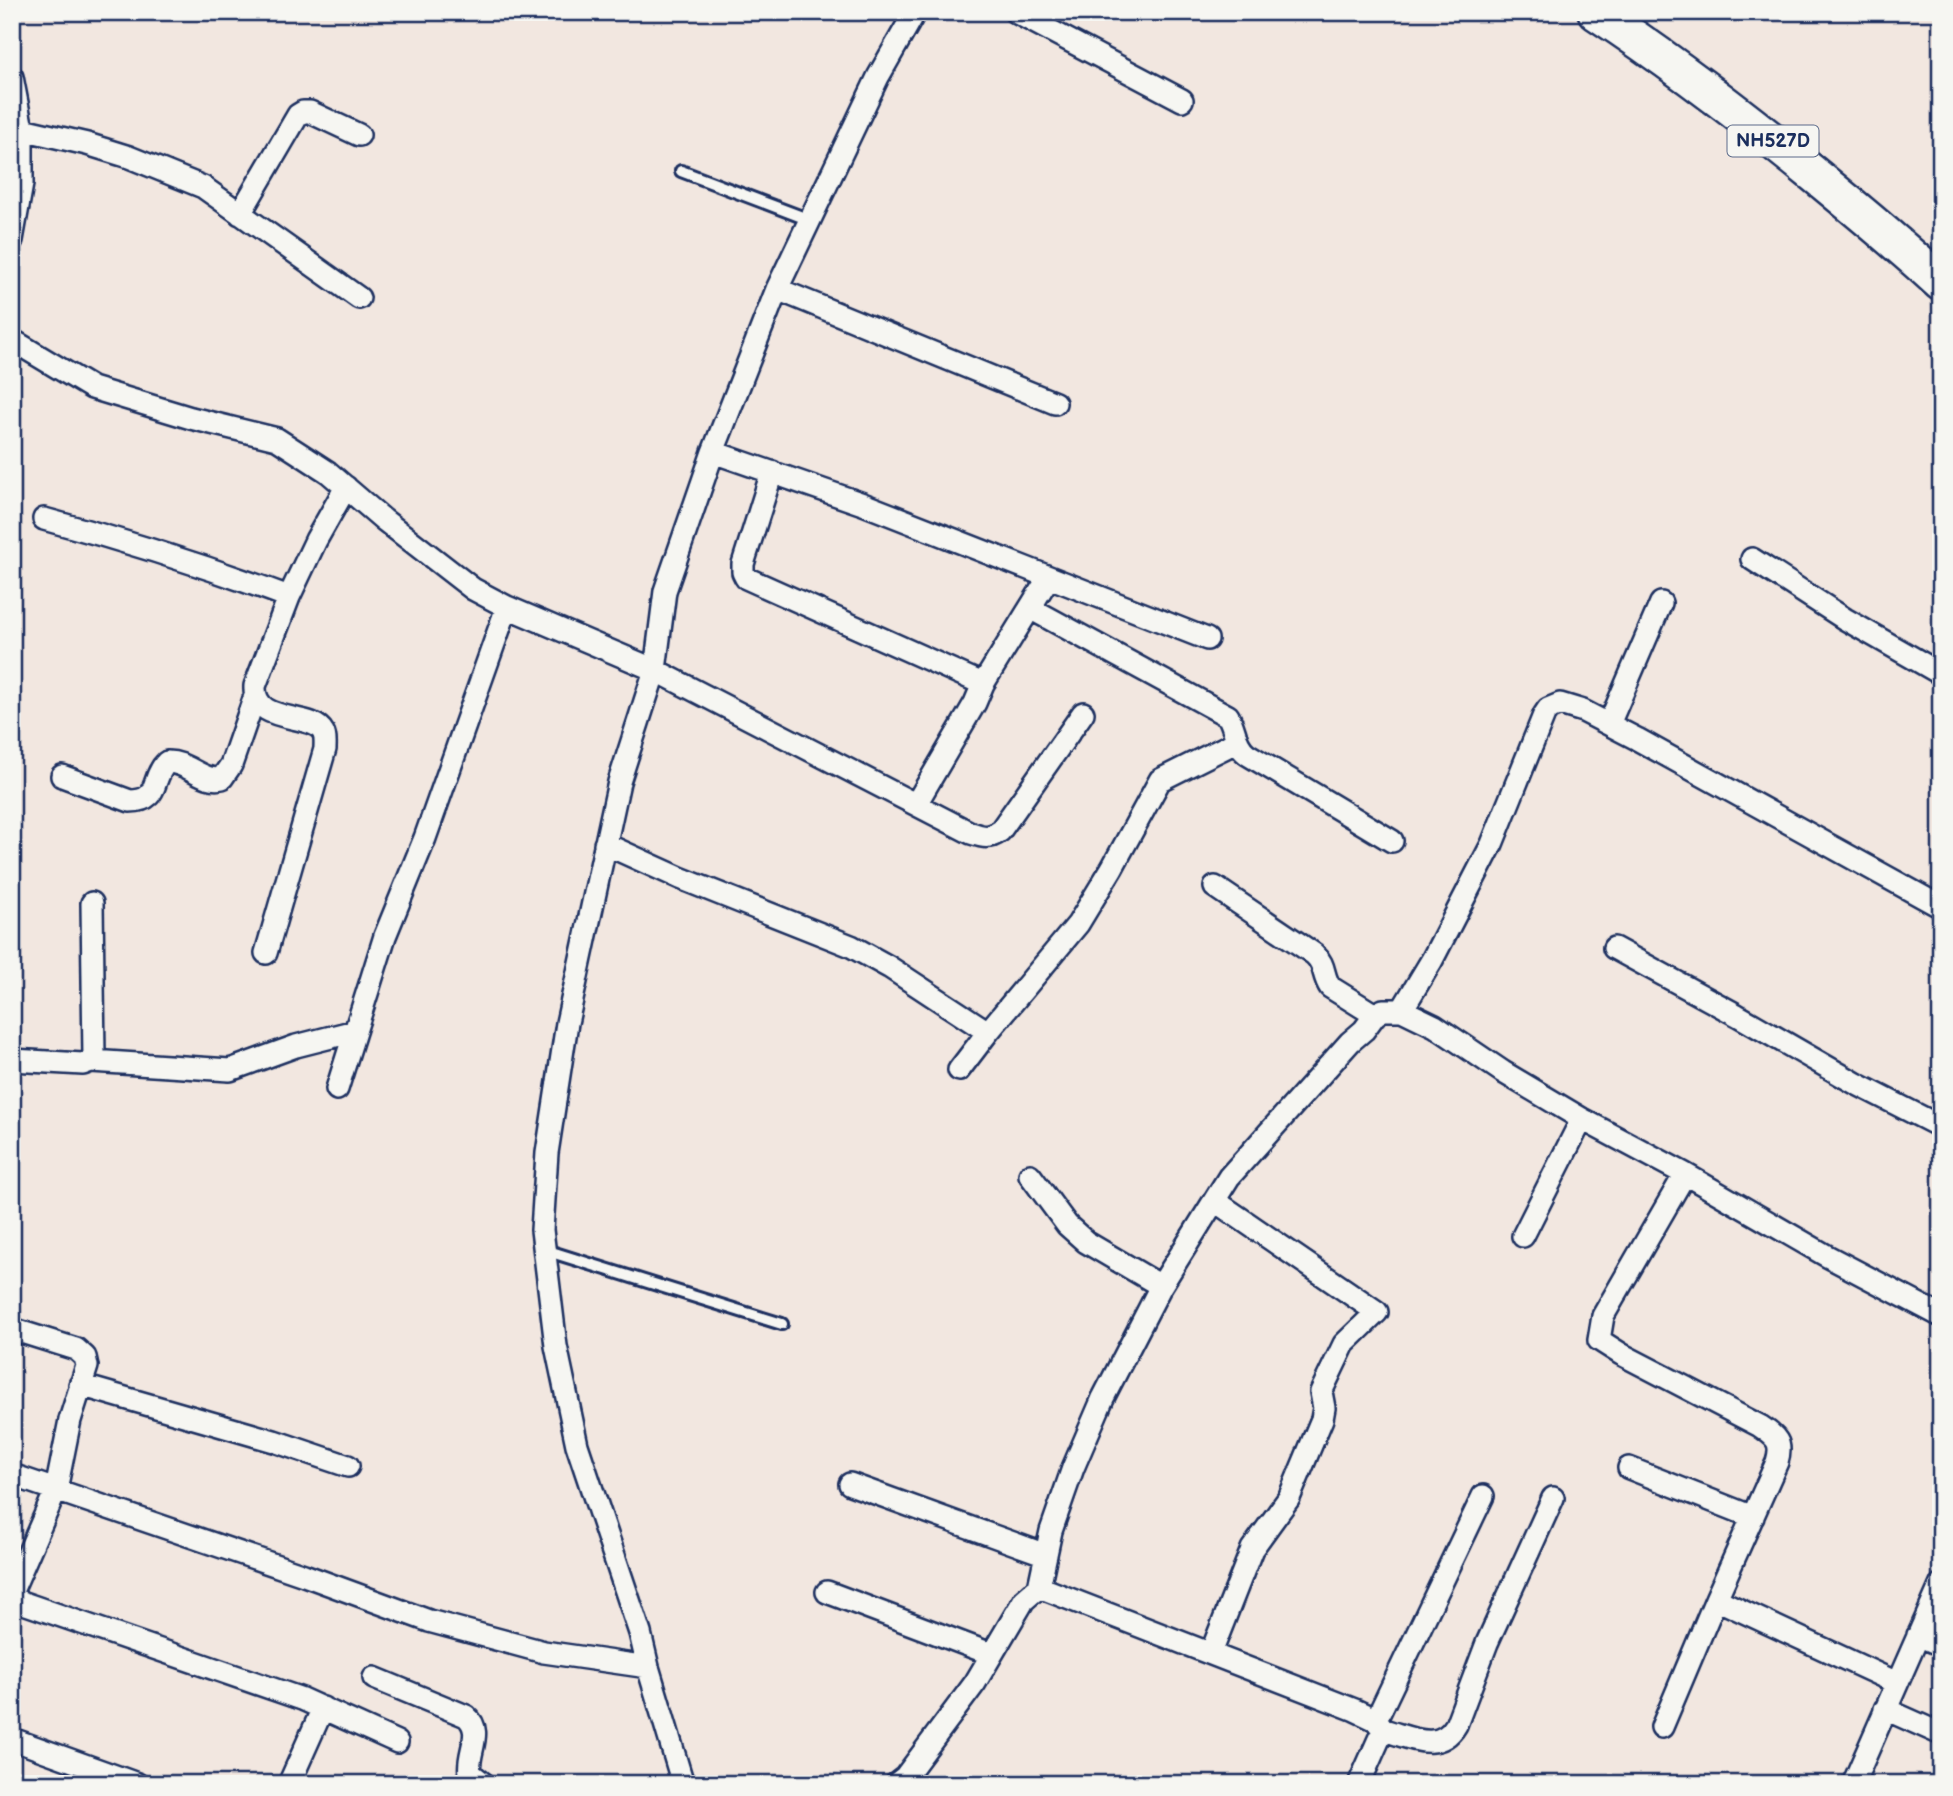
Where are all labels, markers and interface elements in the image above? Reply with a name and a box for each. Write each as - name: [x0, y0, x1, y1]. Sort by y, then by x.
- road number: NH527D: [1728, 125, 1818, 156]

